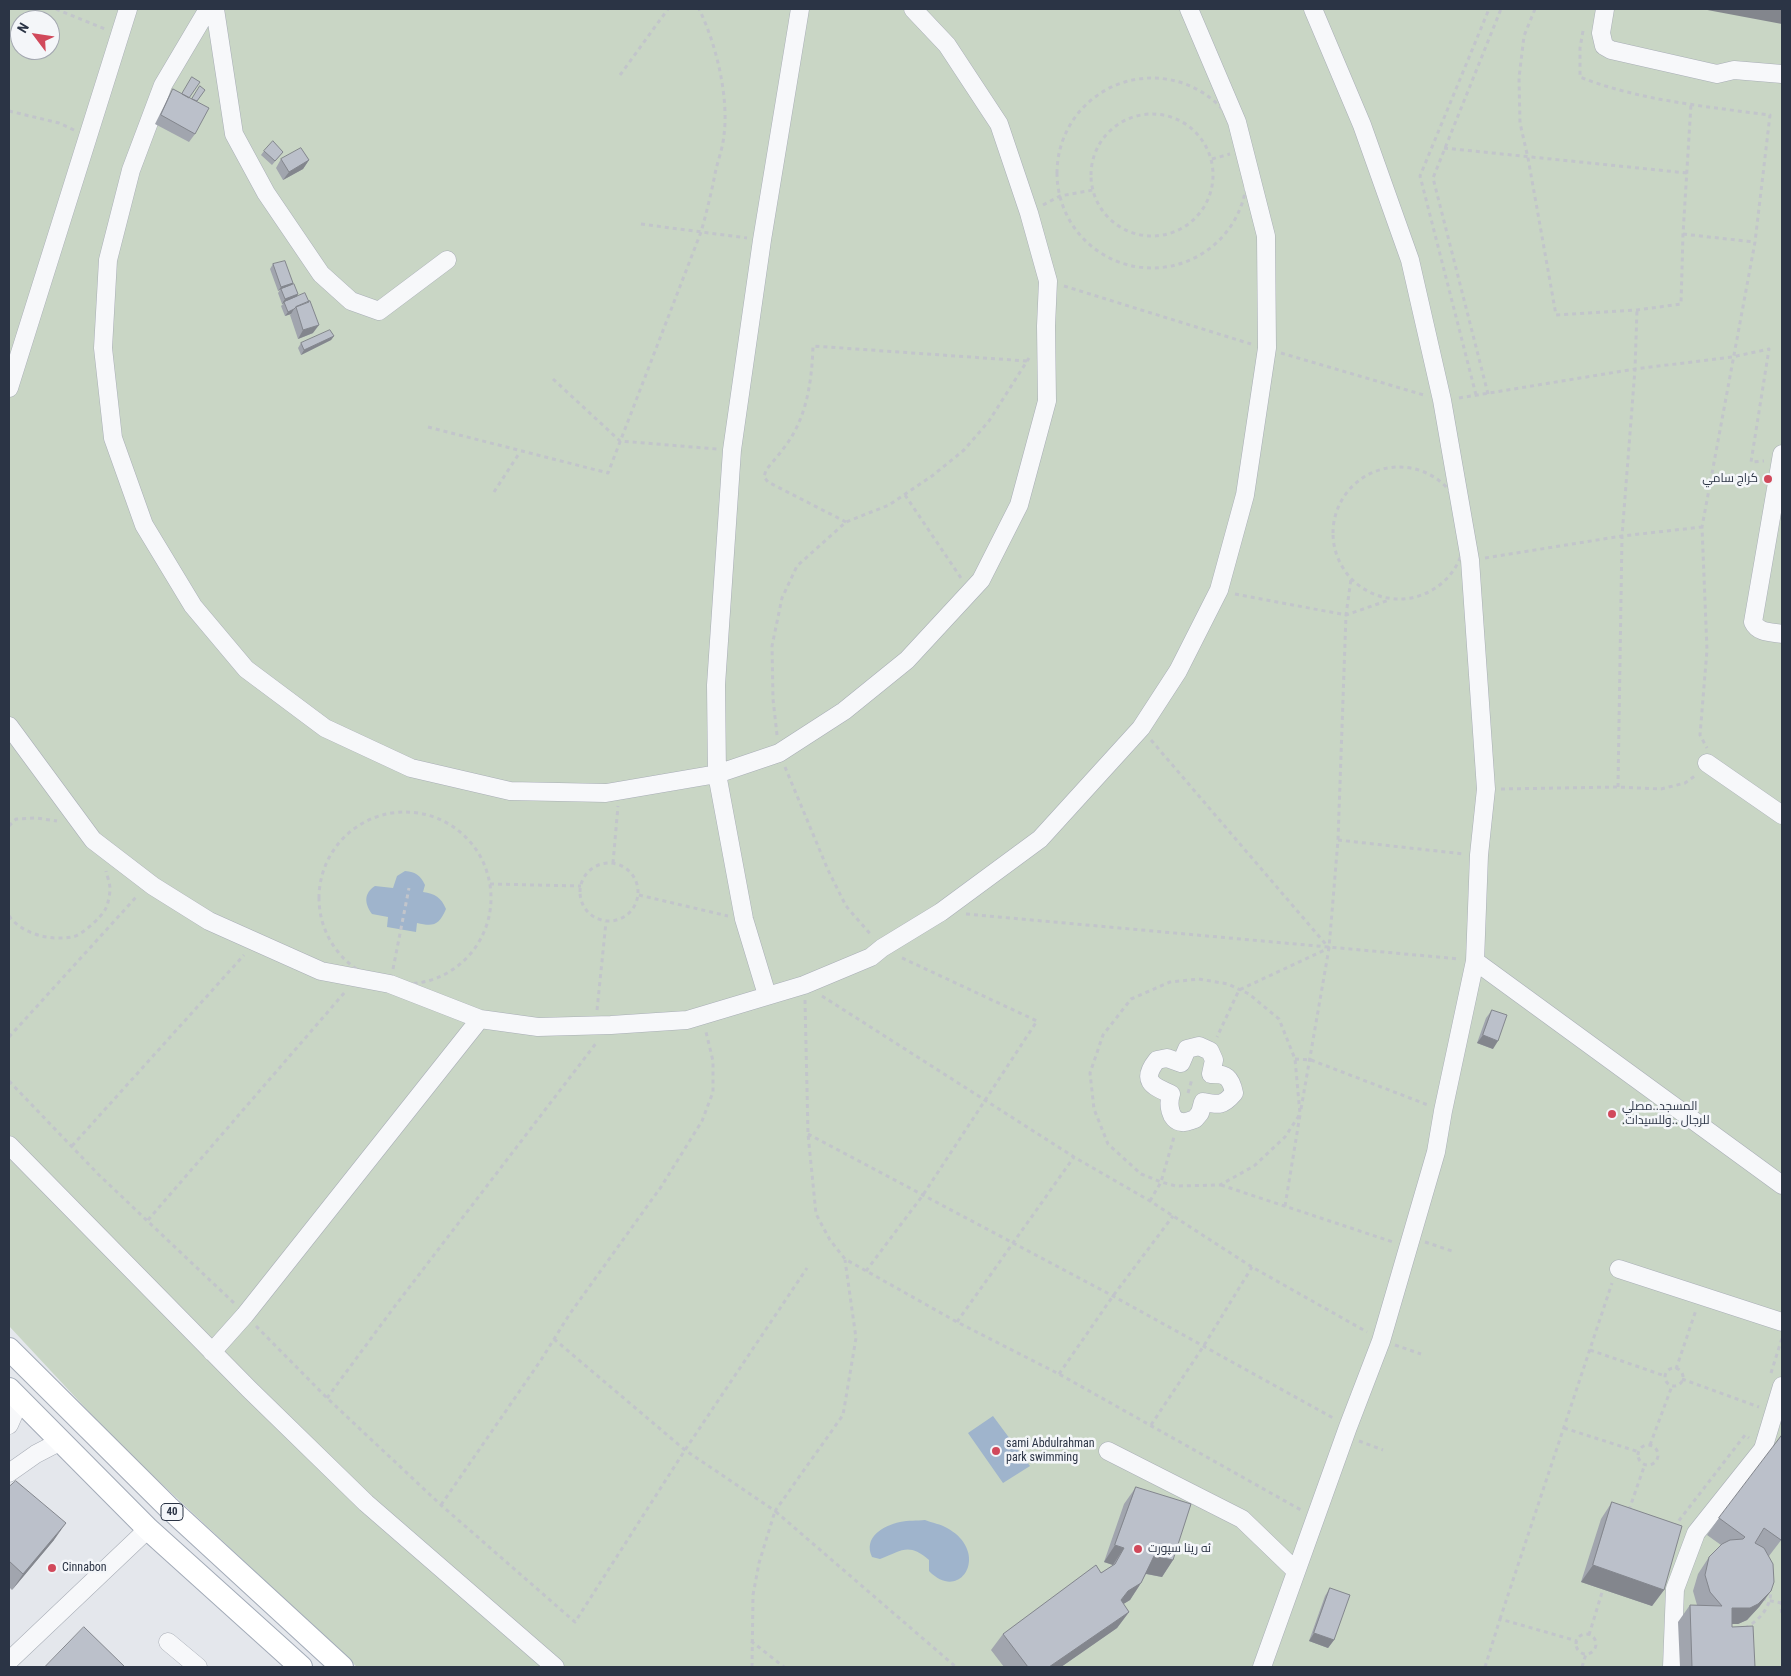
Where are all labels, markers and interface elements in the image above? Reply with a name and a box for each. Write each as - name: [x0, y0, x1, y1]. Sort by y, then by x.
- north arrow: [10, 10, 60, 60]
- text: N: [14, 20, 32, 36]
- place label: کراج سامي: [1702, 472, 1758, 486]
- marker: کراج سامي: [1762, 473, 1774, 485]
- place label: المسجد..مصلي .للرجال ..وللسيدات: [1622, 1100, 1710, 1128]
- marker: المسجد..مصلي .للرجال ..وللسيدات: [1606, 1108, 1618, 1120]
- place label: sami Abdulrahman park swimming: [1006, 1437, 1095, 1465]
- marker: sami Abdulrahman park swimming: [990, 1445, 1002, 1457]
- road number: 40: [161, 1504, 183, 1520]
- place label: ئه رينا سپورت: [1148, 1542, 1211, 1556]
- marker: ئه رينا سپورت: [1132, 1543, 1144, 1555]
- place label: Cinnabon: [62, 1561, 107, 1575]
- marker: Cinnabon: [46, 1562, 58, 1574]

